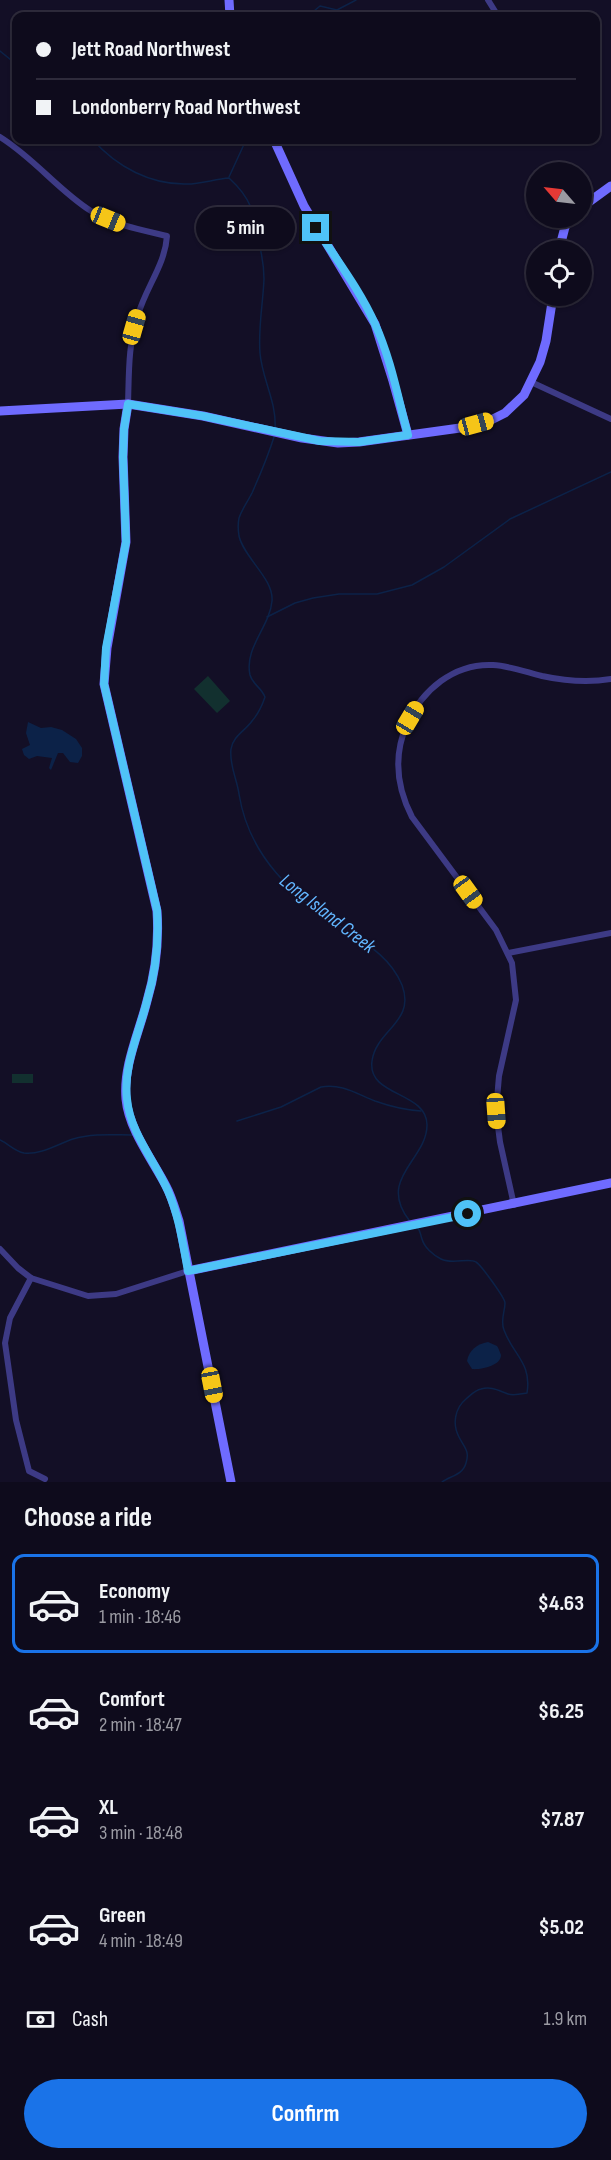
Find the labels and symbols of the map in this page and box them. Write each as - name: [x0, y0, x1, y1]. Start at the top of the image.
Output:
- north arrow: [526, 162, 592, 228]
- car: [88, 204, 128, 234]
- callout: 5 min: [196, 207, 295, 249]
- route end: [302, 214, 329, 241]
- car: [120, 307, 148, 347]
- car: [456, 411, 496, 437]
- car: [393, 698, 427, 738]
- water label: Long Island Creek: [275, 869, 381, 959]
- car: [450, 872, 486, 912]
- car: [486, 1092, 506, 1130]
- route start: [454, 1200, 481, 1227]
- car: [200, 1366, 224, 1404]

